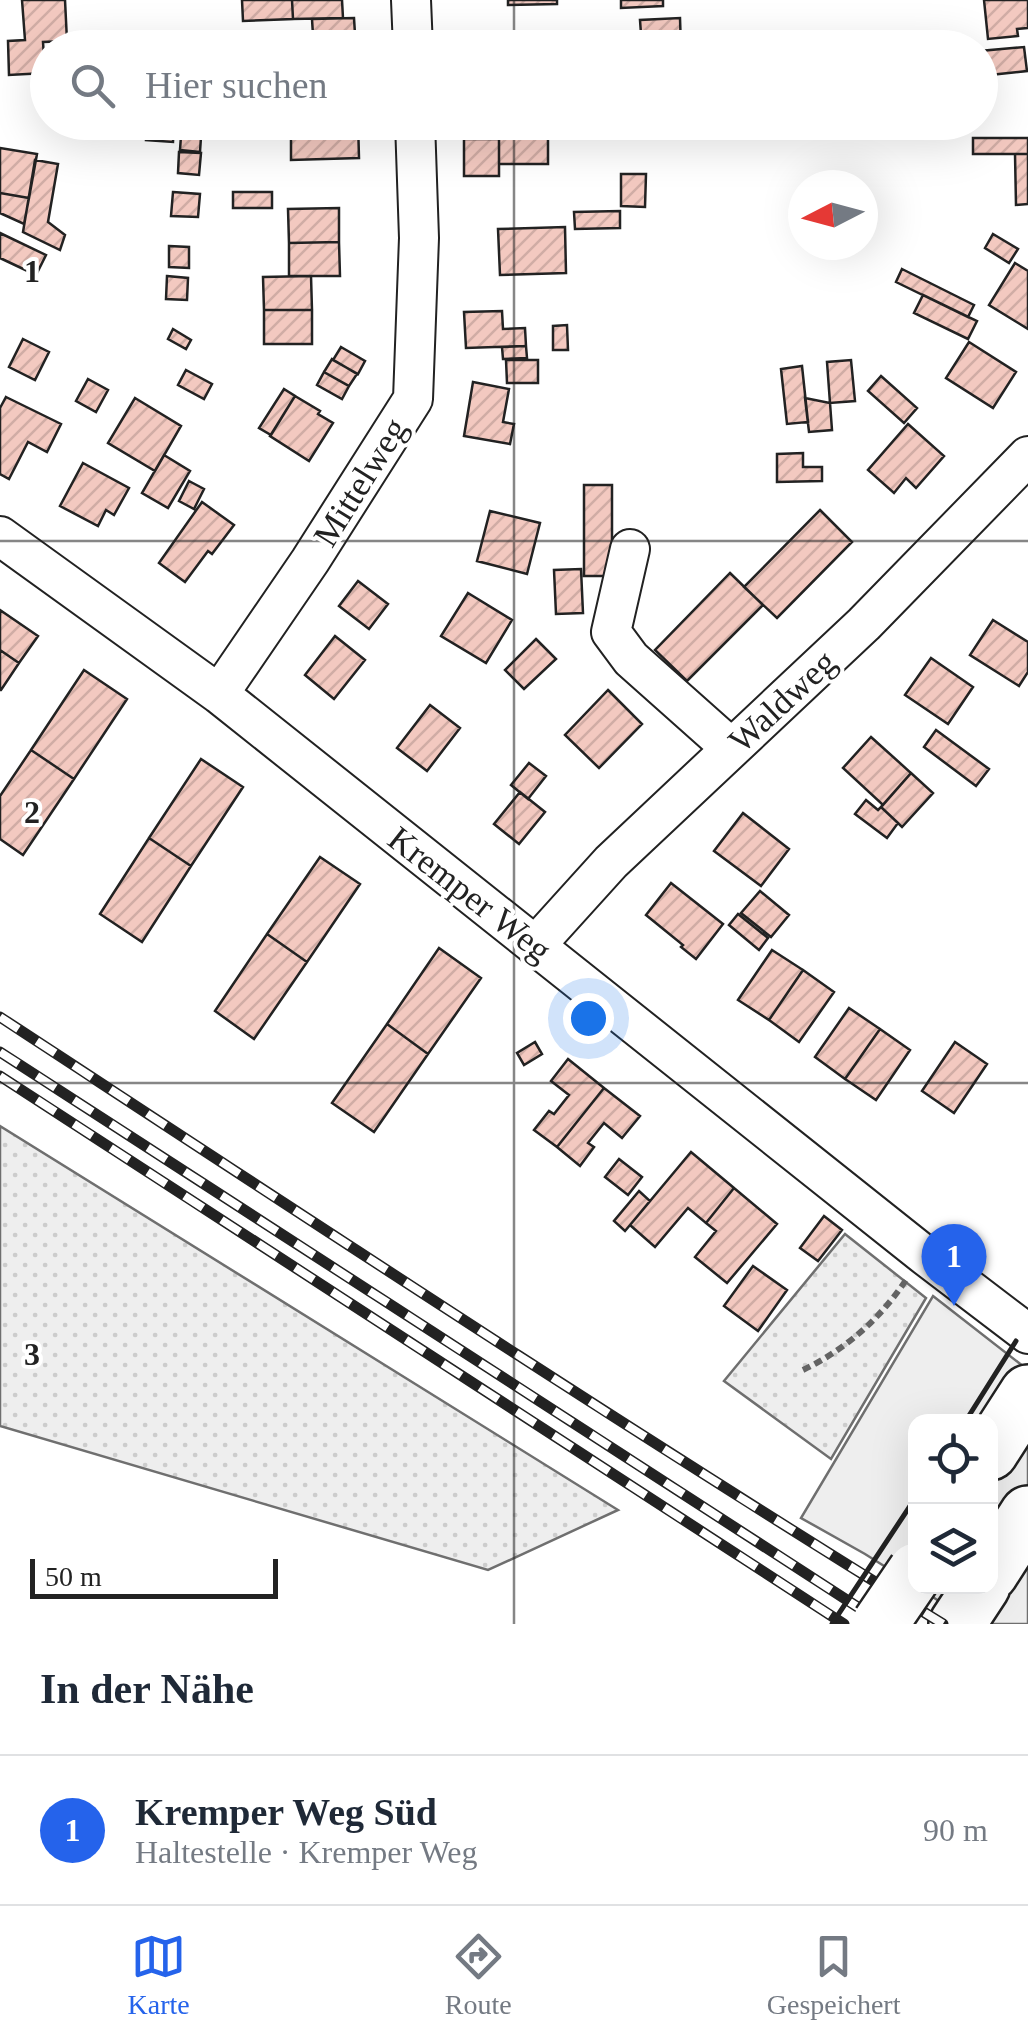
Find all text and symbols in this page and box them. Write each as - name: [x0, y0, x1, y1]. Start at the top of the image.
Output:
- search box: [30, 30, 998, 140]
- icon: search: [65, 58, 120, 113]
- text: Hier suchen: [145, 64, 328, 106]
- north arrow: [788, 170, 878, 260]
- text: 1: [24, 253, 40, 289]
- street label: Mittelweg: [306, 411, 415, 554]
- street label: Waldweg: [721, 642, 844, 760]
- text: 2: [24, 794, 40, 830]
- street label: Kremper Weg: [381, 819, 559, 970]
- your location: [563, 993, 614, 1044]
- pin: 1: [922, 1224, 986, 1306]
- text: 3: [24, 1336, 40, 1372]
- map controls: [908, 1414, 998, 1594]
- button: locate: [908, 1414, 998, 1504]
- button: layers: [908, 1504, 998, 1594]
- scale bar: [30, 1554, 278, 1598]
- text: 50 m: [45, 1561, 102, 1592]
- text: In der Nähe: [40, 1666, 254, 1712]
- text: Kremper Weg Süd: [135, 1791, 437, 1833]
- text: 1: [65, 1812, 81, 1848]
- text: 90 m: [923, 1812, 988, 1848]
- text: Haltestelle · Kremper Weg: [135, 1834, 477, 1870]
- tab: Karte: [128, 1929, 190, 2021]
- tab: Route: [445, 1929, 512, 2021]
- tab: Gespeichert: [767, 1929, 900, 2021]

